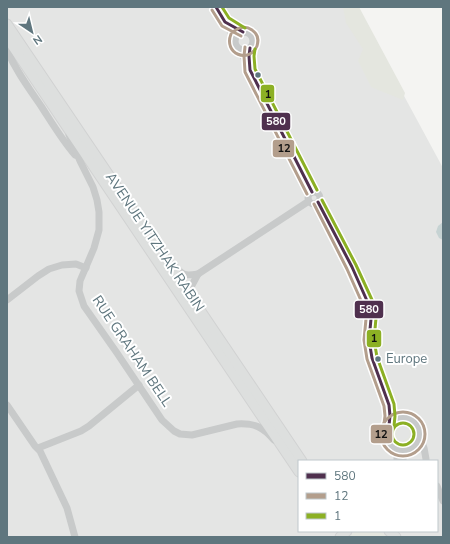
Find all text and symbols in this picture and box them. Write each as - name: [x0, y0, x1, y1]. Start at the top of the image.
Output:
- north arrow: [12, 12, 52, 52]
- text: N: [30, 31, 45, 48]
- unlabelled marker: [253, 70, 263, 80]
- line badge: 1: [260, 84, 275, 103]
- text: 1: [265, 87, 271, 102]
- line badge: 580: [261, 112, 291, 131]
- text: 580: [266, 114, 286, 129]
- line badge: 12: [272, 139, 295, 158]
- text: 12: [277, 141, 291, 156]
- street label: AVENUE YITZHAK RABIN: [101, 169, 209, 315]
- street label: RUE GRAHAM BELL: [88, 292, 176, 411]
- line badge: 580: [354, 300, 384, 319]
- text: 580: [359, 302, 379, 317]
- line badge: 1: [366, 329, 382, 348]
- text: 1: [371, 331, 377, 346]
- place label: Europe: [386, 350, 427, 368]
- marker: Europe: [373, 354, 383, 364]
- line badge: 12: [370, 424, 393, 444]
- text: 12: [374, 427, 388, 442]
- legend: [298, 460, 438, 532]
- text: 580: [334, 468, 356, 484]
- text: 12: [334, 488, 348, 504]
- text: 1: [334, 508, 341, 524]

